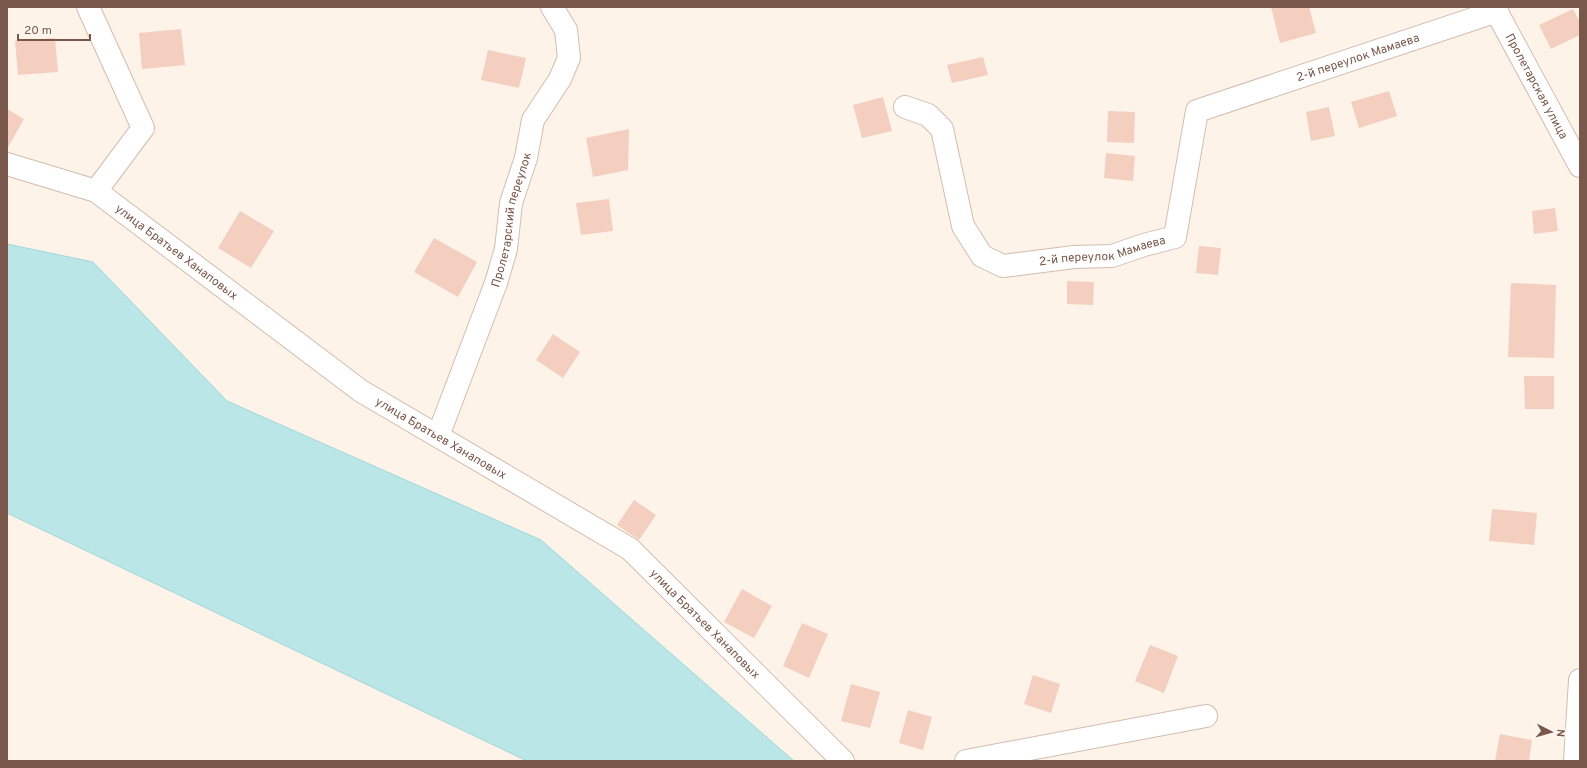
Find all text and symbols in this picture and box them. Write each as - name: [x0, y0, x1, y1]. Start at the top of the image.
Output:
- scale bar: [18, 16, 90, 42]
- text: 20 m: [24, 23, 52, 39]
- street label: 2-й переулок Мамаева: [1294, 30, 1422, 86]
- street label: Пролетарская улица: [1501, 31, 1571, 142]
- street label: Пролетарский переулок: [488, 151, 536, 289]
- street label: улица Братьев Ханаповых: [111, 201, 241, 304]
- street label: 2-й переулок Мамаева: [1038, 233, 1167, 270]
- street label: улица Братьев Ханаповых: [372, 394, 509, 484]
- street label: улица Братьев Ханаповых: [646, 566, 763, 683]
- north arrow: [1531, 712, 1571, 752]
- text: N: [1553, 728, 1567, 738]

